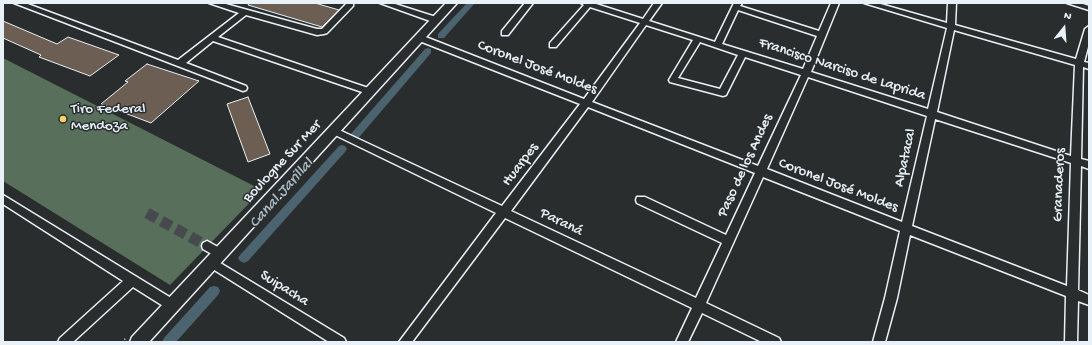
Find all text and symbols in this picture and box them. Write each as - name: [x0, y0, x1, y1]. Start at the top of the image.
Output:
- north arrow: [1044, 8, 1084, 48]
- text: N: [1062, 10, 1073, 23]
- street label: Francisco Narciso de Laprida: [756, 35, 928, 105]
- street label: Coronel José Moldes: [475, 37, 599, 99]
- place label: Tiro Federal Mendoza: [71, 101, 146, 136]
- street label: Paso de los Andes: [714, 112, 778, 220]
- marker: Tiro Federal Mendoza: [58, 114, 68, 124]
- street label: Boulogne Sur Mer: [240, 117, 326, 207]
- street label: Alpatacal: [891, 127, 921, 189]
- street label: Huarpes: [499, 140, 543, 190]
- street label: Granaderos: [1050, 148, 1070, 222]
- water label: Canal Jarillal: [246, 155, 318, 233]
- street label: Coronel José Moldes: [776, 155, 900, 217]
- street label: Paraná: [537, 205, 585, 241]
- street label: Suipacha: [256, 267, 312, 311]

